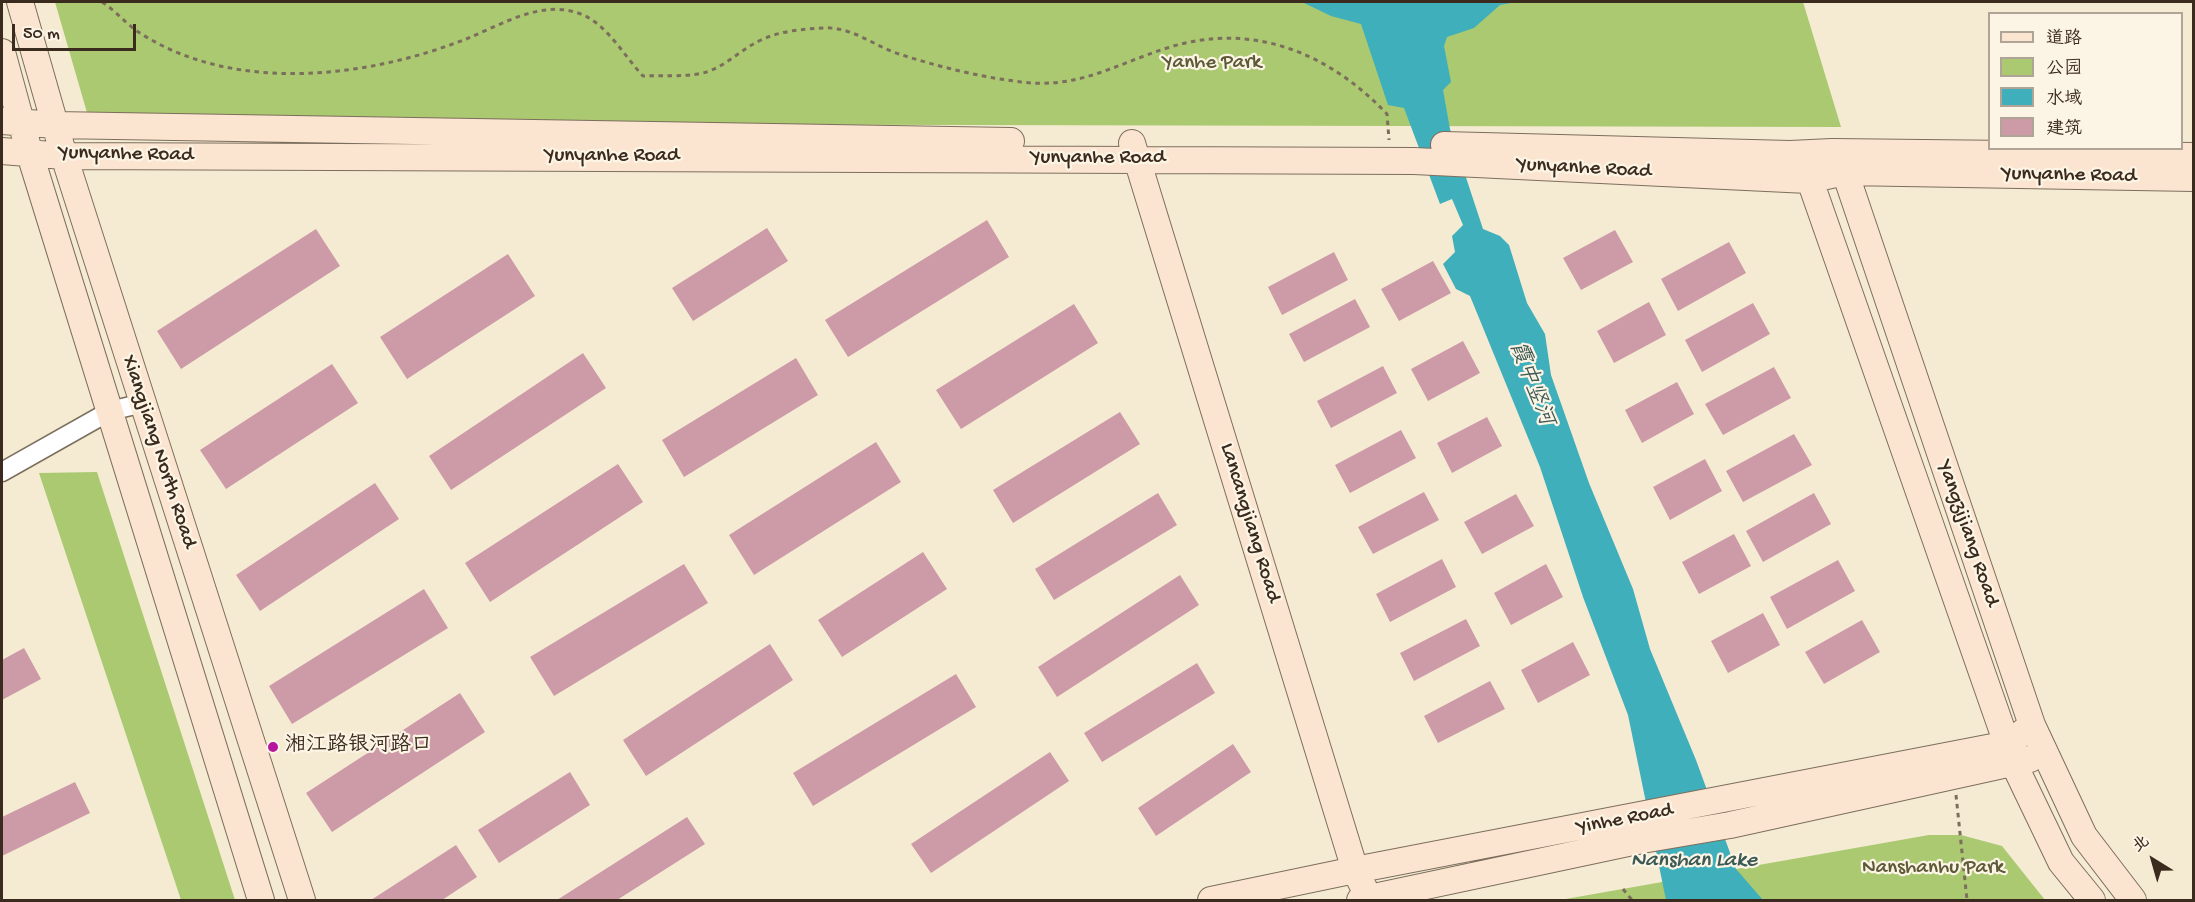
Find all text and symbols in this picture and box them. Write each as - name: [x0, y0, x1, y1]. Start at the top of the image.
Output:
- scale bar: [15, 12, 140, 50]
- legend: [1988, 12, 2183, 150]
- text: 50 m: [23, 24, 60, 45]
- text: 道路: [2046, 29, 2082, 50]
- park label: Yanhe Park: [1163, 51, 1261, 77]
- text: 公园: [2046, 59, 2082, 80]
- text: 水域: [2046, 89, 2082, 110]
- text: 建筑: [2046, 119, 2082, 140]
- street label: Yunyanhe Road: [59, 141, 193, 169]
- street label: Yunyanhe Road: [545, 144, 679, 170]
- street label: Yunyanhe Road: [1031, 146, 1165, 172]
- street label: Yunyanhe Road: [1516, 153, 1652, 185]
- street label: Yunyanhe Road: [2002, 162, 2136, 190]
- water label: 霞中竖河: [1502, 338, 1558, 430]
- street label: Xiangjiang North Road: [115, 352, 201, 552]
- street label: Lancangjiang Road: [1213, 440, 1285, 606]
- street label: Yangzijiang Road: [1930, 458, 2004, 610]
- place label: 湘江路银河路口: [285, 734, 432, 760]
- marker: 湘江路银河路口: [266, 740, 280, 754]
- street label: Yinhe Road: [1575, 798, 1675, 842]
- north arrow: [2123, 830, 2183, 890]
- text: 北: [2130, 833, 2154, 858]
- water label: Nanshan Lake: [1631, 849, 1757, 875]
- park label: Nanshanhu Park: [1862, 856, 2004, 882]

